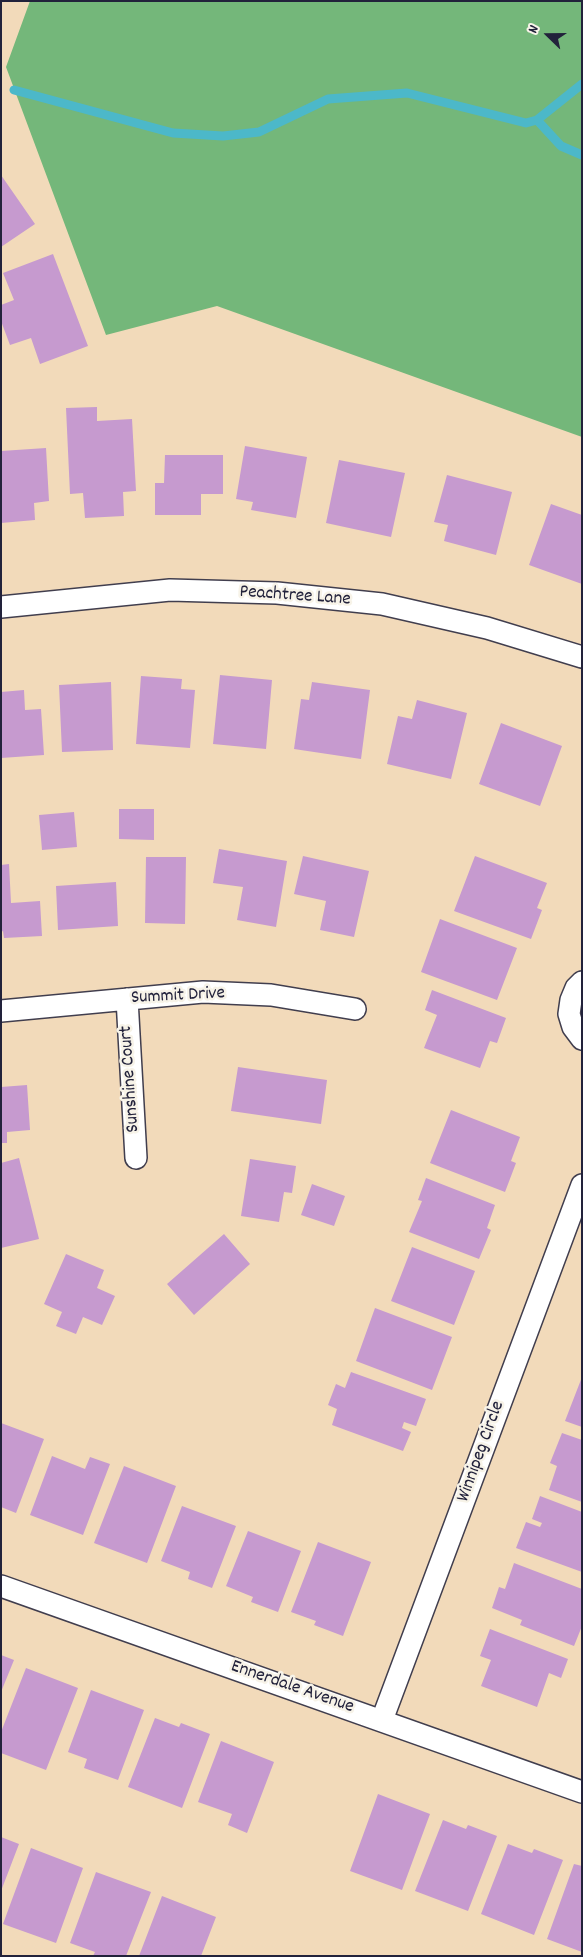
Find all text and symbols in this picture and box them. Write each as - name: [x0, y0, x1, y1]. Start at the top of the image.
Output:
- north arrow: [523, 10, 573, 60]
- text: N: [524, 22, 545, 36]
- street label: Peachtree Lane: [239, 582, 351, 612]
- street label: Summit Drive: [130, 983, 226, 1011]
- street label: Sunshine Court: [116, 1025, 146, 1133]
- street label: Winnipeg Circle: [453, 1398, 511, 1506]
- street label: Ennerdale Avenue: [227, 1656, 357, 1720]

